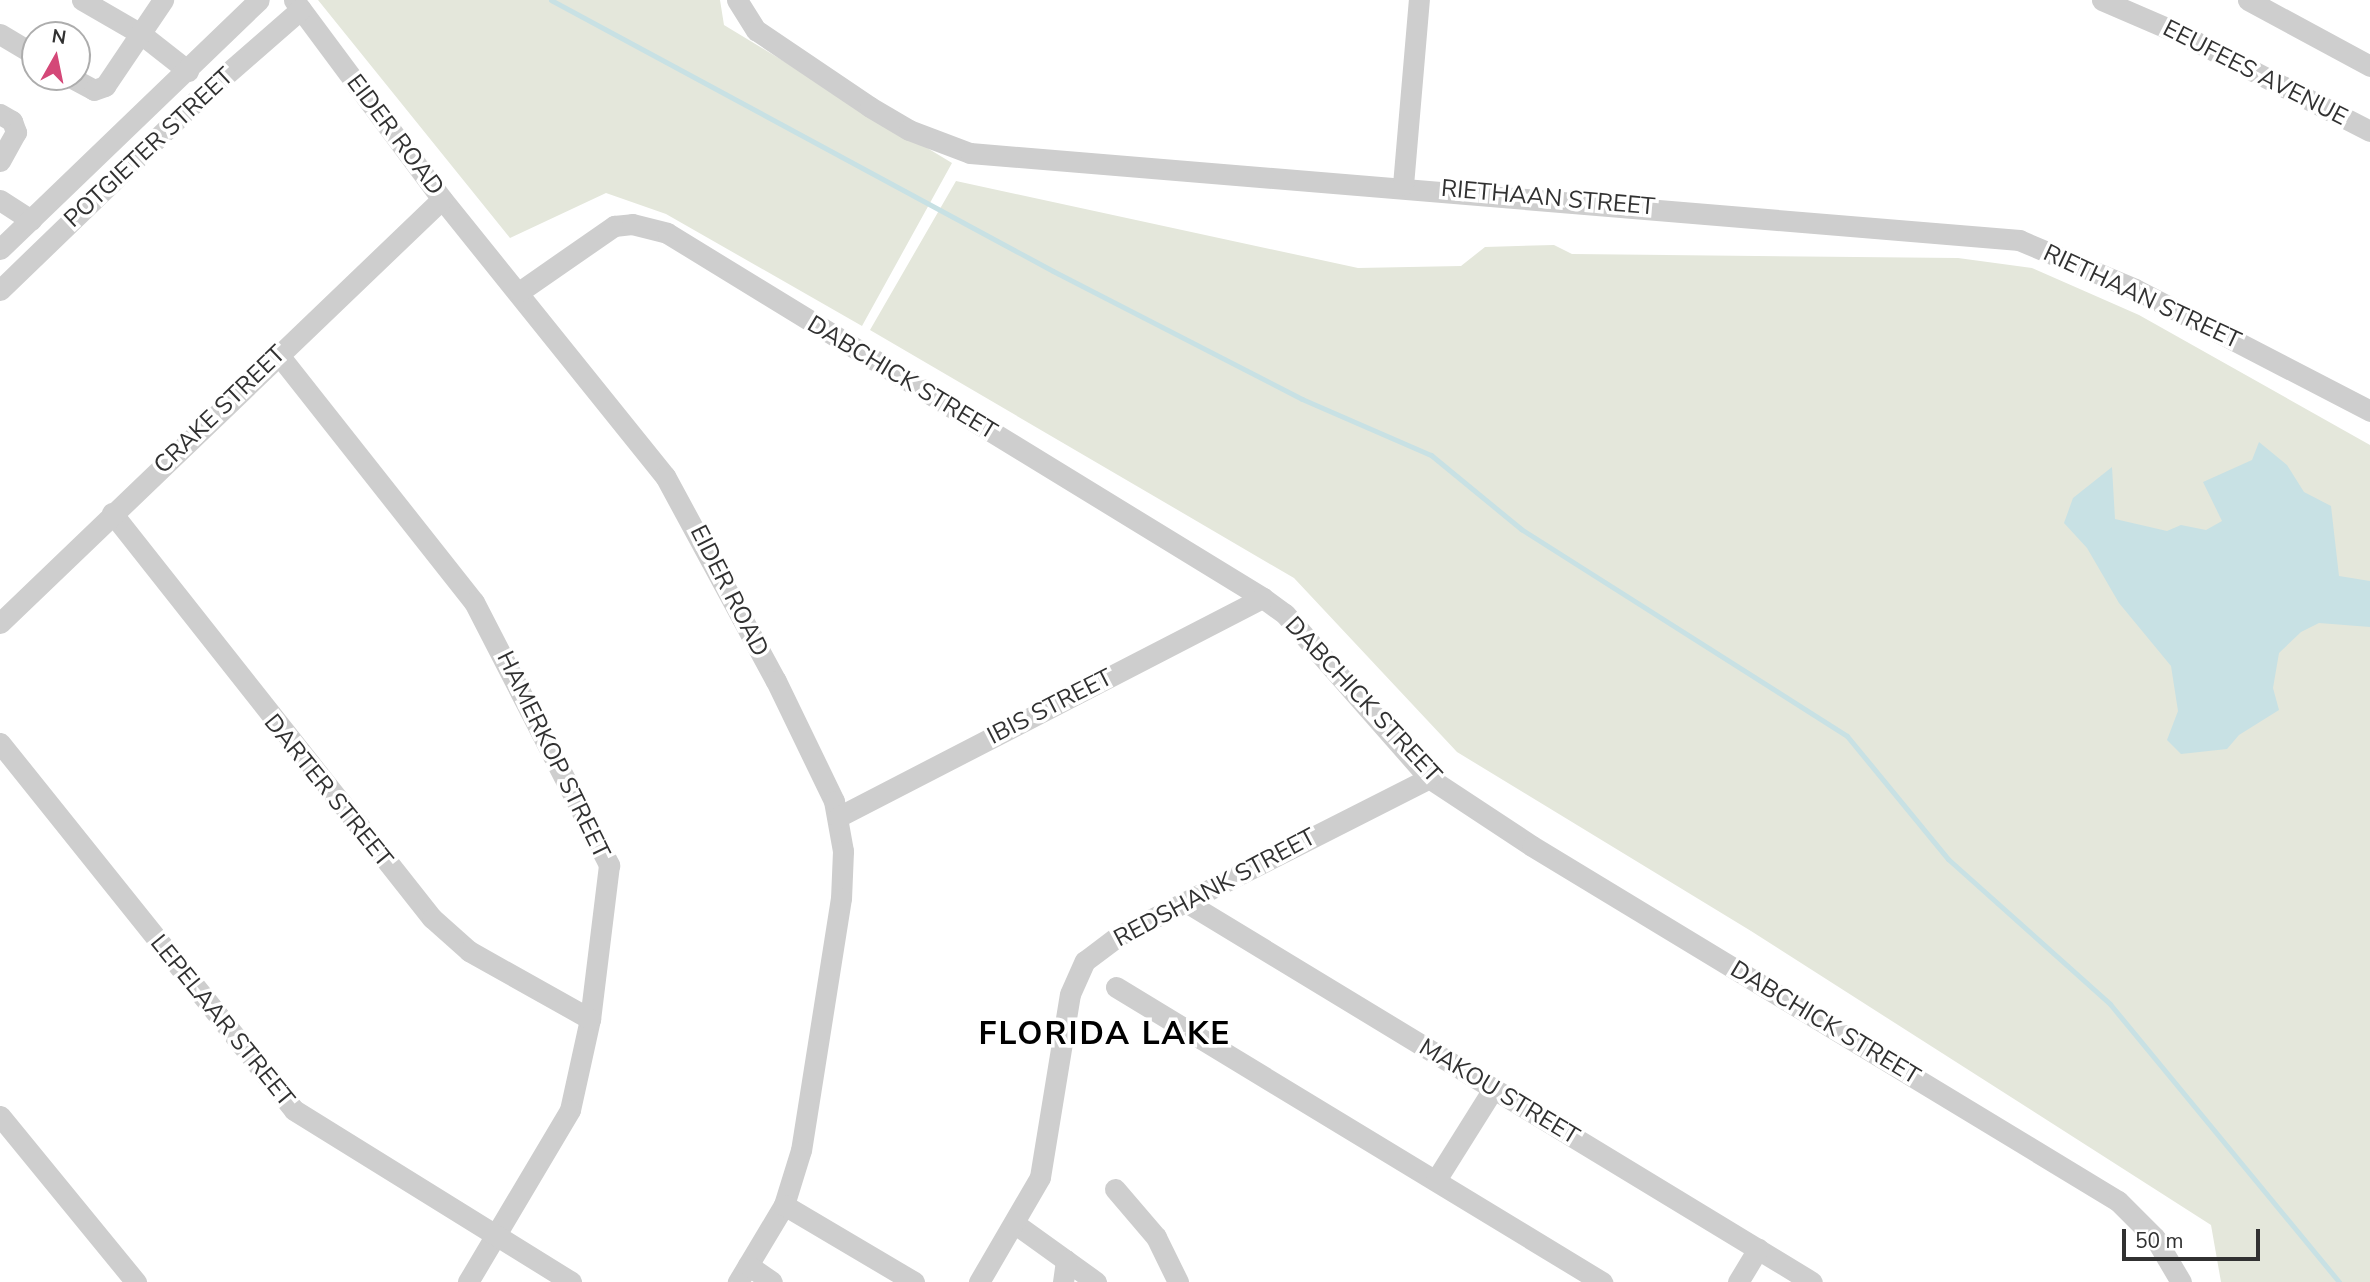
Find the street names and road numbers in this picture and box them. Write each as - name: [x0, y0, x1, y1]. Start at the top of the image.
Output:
- street label: EEUFEES AVENUE: [2158, 14, 2352, 132]
- street label: POTGIETER STREET: [58, 62, 240, 234]
- street label: EIDER ROAD: [340, 69, 450, 201]
- street label: RIETHAAN STREET: [1440, 174, 1656, 222]
- street label: RIETHAAN STREET: [2039, 239, 2245, 355]
- street label: DABCHICK STREET: [802, 310, 1002, 446]
- street label: CRAKE STREET: [148, 340, 292, 480]
- street label: EIDER ROAD: [684, 521, 774, 661]
- street label: DABCHICK STREET: [1279, 611, 1447, 789]
- street label: HAMERKOP STREET: [490, 646, 616, 864]
- street label: IBIS STREET: [983, 663, 1117, 751]
- street label: DARTER STREET: [258, 709, 398, 873]
- street label: REDSHANK STREET: [1109, 823, 1321, 953]
- street label: LEPELAAR STREET: [144, 929, 300, 1113]
- street label: DABCHICK STREET: [1725, 955, 1925, 1091]
- street label: MAKOU STREET: [1414, 1033, 1584, 1151]

